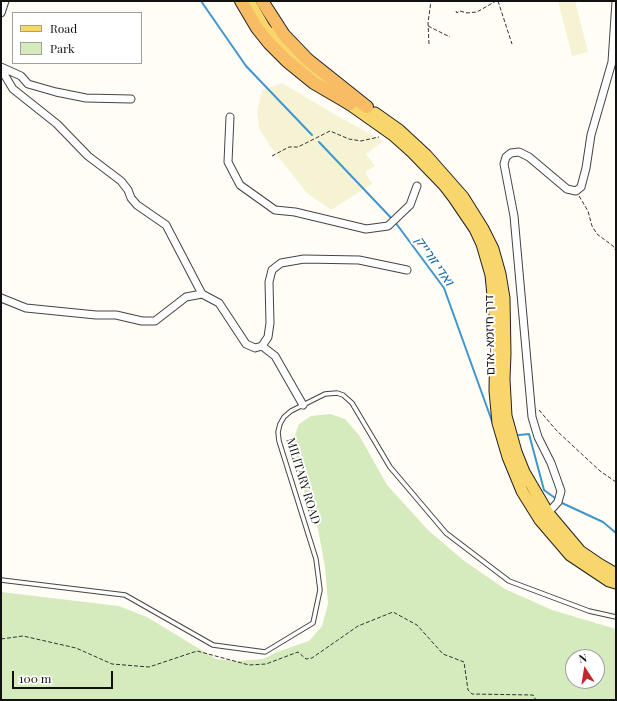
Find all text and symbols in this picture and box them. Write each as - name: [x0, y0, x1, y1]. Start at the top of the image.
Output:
- legend: [12, 12, 142, 64]
- text: Road: [50, 20, 77, 36]
- text: Park: [50, 40, 75, 56]
- water label: ואדי זורייק: [411, 233, 457, 289]
- street label: דרך חיזמא-אדם: [482, 295, 498, 375]
- street label: MILITARY ROAD: [283, 436, 323, 526]
- north arrow: [565, 649, 605, 689]
- text: N: [577, 650, 588, 666]
- scale bar: [14, 663, 115, 689]
- text: 100 m: [19, 670, 51, 686]

